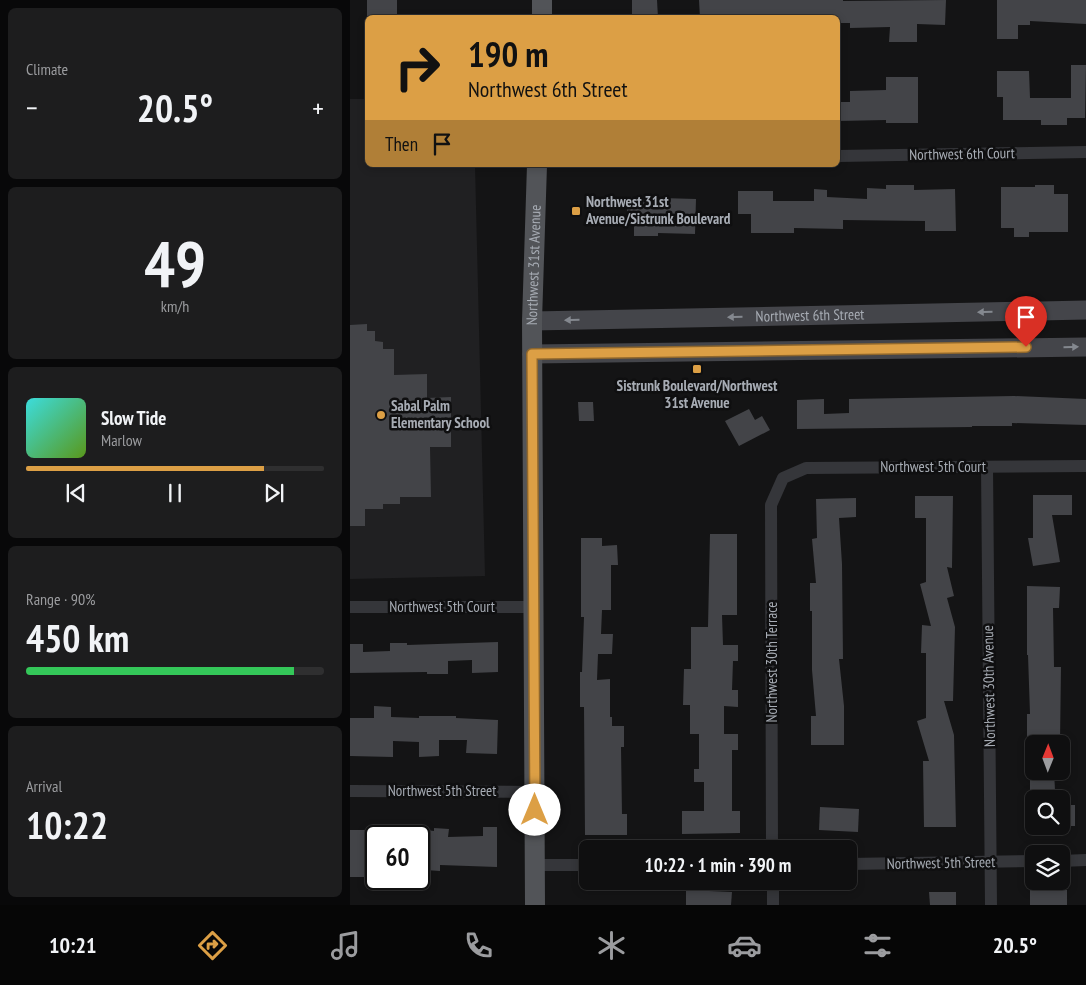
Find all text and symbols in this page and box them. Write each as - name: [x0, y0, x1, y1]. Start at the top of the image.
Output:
- text: 190 m: [468, 31, 549, 77]
- icon: right: [385, 35, 450, 100]
- text: Climate: [26, 59, 68, 79]
- text: Northwest 6th Street: [468, 75, 627, 103]
- text: 20.5°: [137, 83, 213, 132]
- text: −: [26, 89, 38, 126]
- text: +: [312, 89, 324, 126]
- icon: arrive: [428, 130, 456, 158]
- text: Then: [385, 132, 418, 156]
- street label: Northwest 6th Court: [909, 143, 1015, 164]
- place label: Northwest 31st Avenue/Sistrunk Boulevard: [585, 192, 731, 228]
- street label: Northwest 31st Avenue: [522, 204, 545, 325]
- marker: Northwest 31st Avenue/Sistrunk Boulevard: [570, 205, 582, 217]
- text: 49: [144, 221, 206, 305]
- text: km/h: [161, 296, 189, 316]
- pin: [1005, 296, 1047, 347]
- icon: arrive: [1012, 303, 1040, 331]
- street label: Northwest 6th Street: [755, 304, 865, 326]
- one-way arrow: [977, 308, 993, 316]
- one-way arrow: [727, 313, 743, 321]
- one-way arrow: [564, 316, 580, 324]
- one-way arrow: [1063, 343, 1079, 351]
- marker: Sistrunk Boulevard/Northwest 31st Avenue: [691, 363, 703, 375]
- place label: Sistrunk Boulevard/Northwest 31st Avenue: [617, 376, 778, 412]
- place label: Sabal Palm Elementary School: [391, 396, 490, 432]
- text: Slow Tide: [101, 406, 166, 430]
- marker: Sabal Palm Elementary School: [375, 409, 387, 421]
- text: Marlow: [101, 430, 142, 450]
- street label: Northwest 5th Court: [880, 457, 986, 476]
- icon: previous: [62, 479, 90, 507]
- icon: pause: [161, 479, 189, 507]
- icon: next: [260, 479, 288, 507]
- text: Range · 90%: [26, 589, 95, 609]
- street label: Northwest 5th Court: [389, 597, 495, 616]
- street label: Northwest 30th Terrace: [762, 602, 781, 722]
- text: 450 km: [26, 613, 129, 662]
- street label: Northwest 30th Avenue: [978, 625, 999, 747]
- north arrow: [1025, 735, 1070, 780]
- map controls: [1025, 735, 1070, 890]
- text: Arrival: [26, 776, 62, 796]
- street label: Northwest 5th Street: [388, 781, 496, 800]
- position arrow: [508, 783, 560, 835]
- button: search: [1025, 790, 1070, 835]
- text: 10:22: [26, 800, 108, 849]
- speed limit sign: 60: [365, 825, 430, 890]
- button: layers: [1025, 845, 1070, 890]
- street label: Northwest 5th Street: [886, 852, 996, 873]
- text: 10:22 · 1 min · 390 m: [645, 853, 791, 877]
- icon: directions: [195, 928, 230, 963]
- icon: music: [328, 928, 363, 963]
- icon: phone: [461, 928, 496, 963]
- icon: climate: [594, 928, 629, 963]
- icon: car: [727, 928, 762, 963]
- icon: filters: [860, 928, 895, 963]
- text: 10:21: [49, 931, 97, 959]
- text: 20.5°: [993, 931, 1037, 959]

